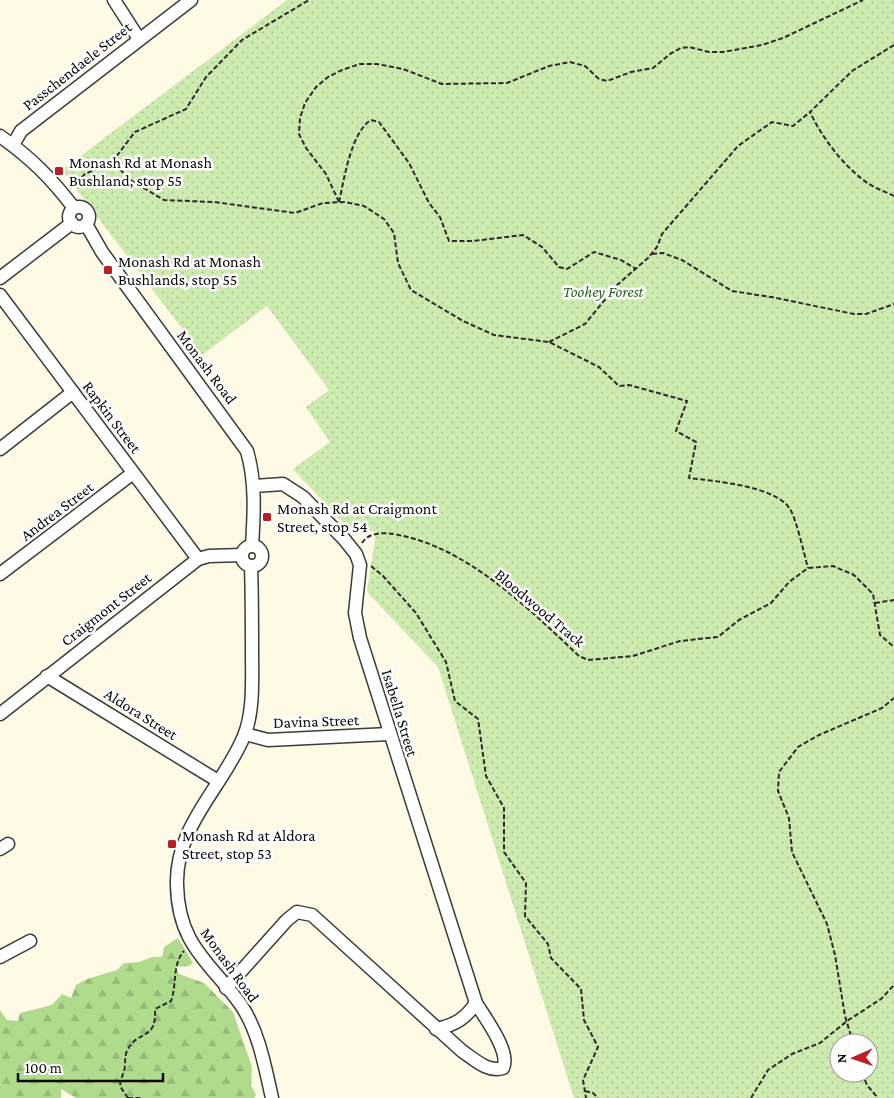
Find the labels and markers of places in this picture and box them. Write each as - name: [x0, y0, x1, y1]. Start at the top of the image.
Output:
- place label: Monash Rd at Monash Bushland, stop 55: [69, 154, 212, 190]
- marker: Monash Rd at Monash Bushland, stop 55: [53, 165, 65, 177]
- place label: Monash Rd at Monash Bushlands, stop 55: [118, 253, 261, 289]
- marker: Monash Rd at Monash Bushlands, stop 55: [102, 264, 114, 276]
- place label: Monash Rd at Craigmont Street, stop 54: [277, 500, 437, 536]
- marker: Monash Rd at Craigmont Street, stop 54: [261, 511, 273, 523]
- place label: Monash Rd at Aldora Street, stop 53: [182, 827, 316, 863]
- marker: Monash Rd at Aldora Street, stop 53: [166, 838, 178, 850]

